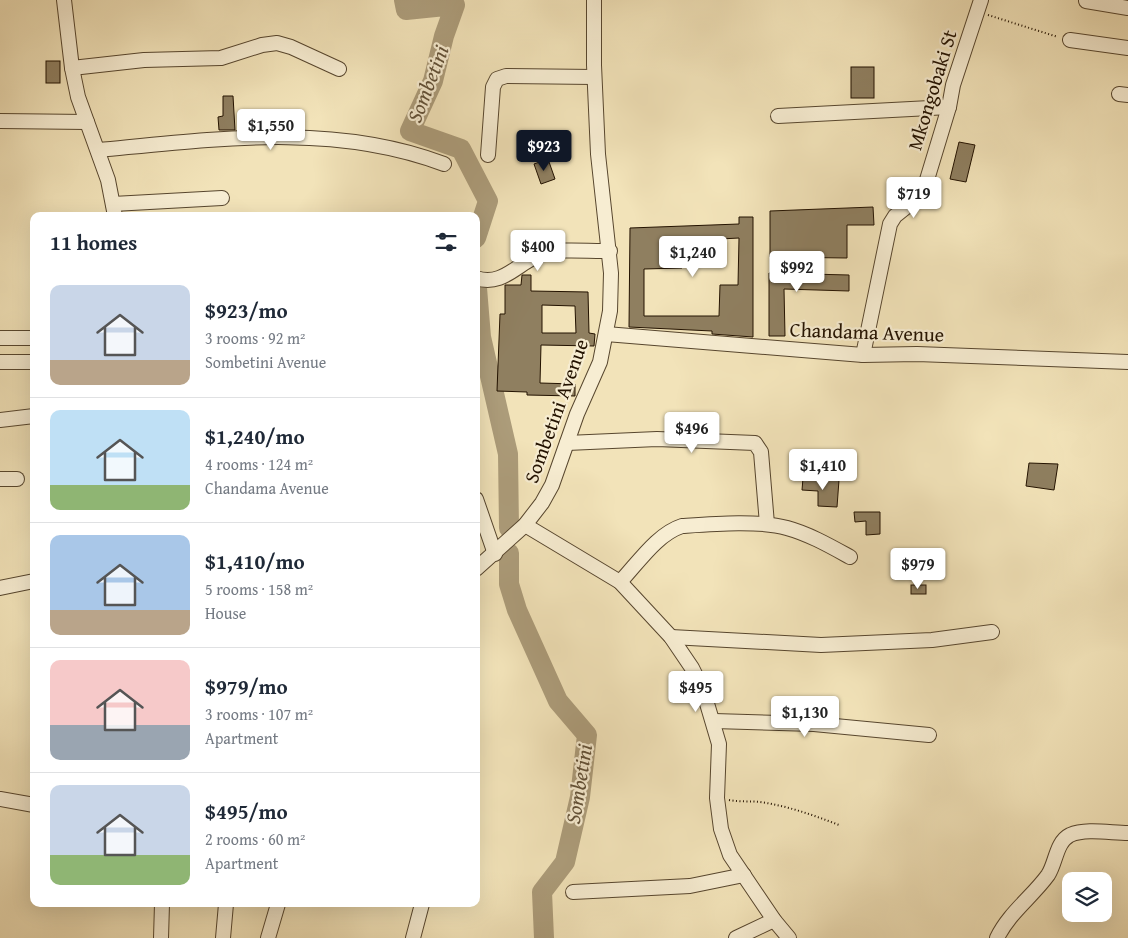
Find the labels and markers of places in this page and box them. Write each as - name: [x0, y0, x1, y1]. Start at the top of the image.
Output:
- pin: $1,550: [230, 108, 312, 151]
- pin: $923: [514, 130, 574, 172]
- pin: $719: [884, 176, 944, 219]
- pin: $400: [508, 230, 568, 272]
- pin: $1,240: [652, 236, 734, 278]
- pin: $992: [767, 250, 827, 293]
- pin: $496: [662, 412, 722, 454]
- pin: $1,410: [782, 448, 864, 491]
- pin: $979: [888, 548, 948, 590]
- pin: $495: [666, 670, 726, 713]
- pin: $1,130: [764, 696, 846, 738]

